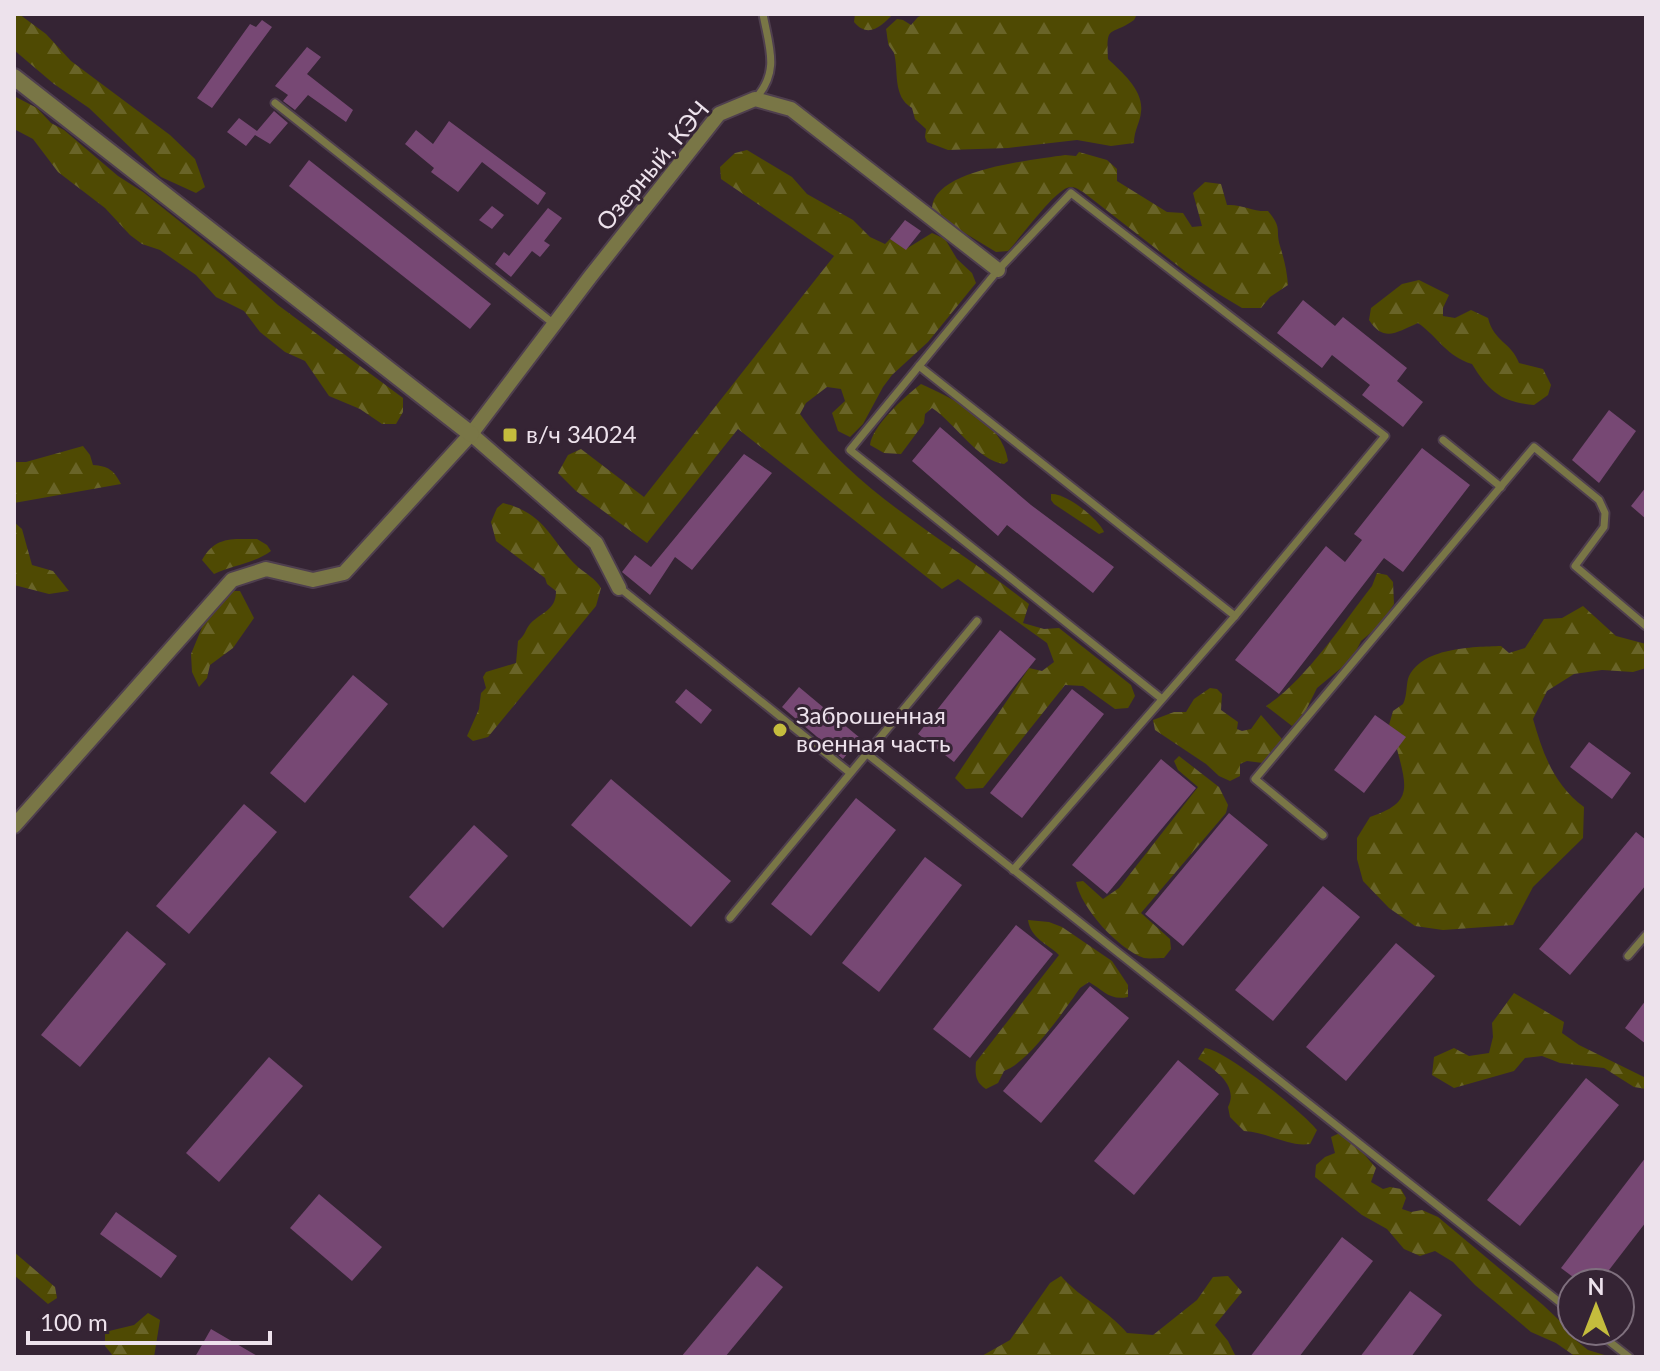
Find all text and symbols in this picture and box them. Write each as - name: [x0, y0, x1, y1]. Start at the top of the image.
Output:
- street label: Озерный, КЭЧ: [589, 94, 714, 236]
- place label: в/ч 34024: [526, 419, 637, 448]
- marker: в/ч 34024: [501, 426, 519, 444]
- place label: Заброшенная военная часть: [796, 700, 951, 757]
- marker: Заброшенная военная часть: [771, 721, 789, 739]
- north arrow: [1556, 1267, 1636, 1347]
- text: N: [1588, 1273, 1604, 1300]
- scale bar: [28, 1295, 270, 1345]
- text: 100 m: [40, 1307, 108, 1336]

